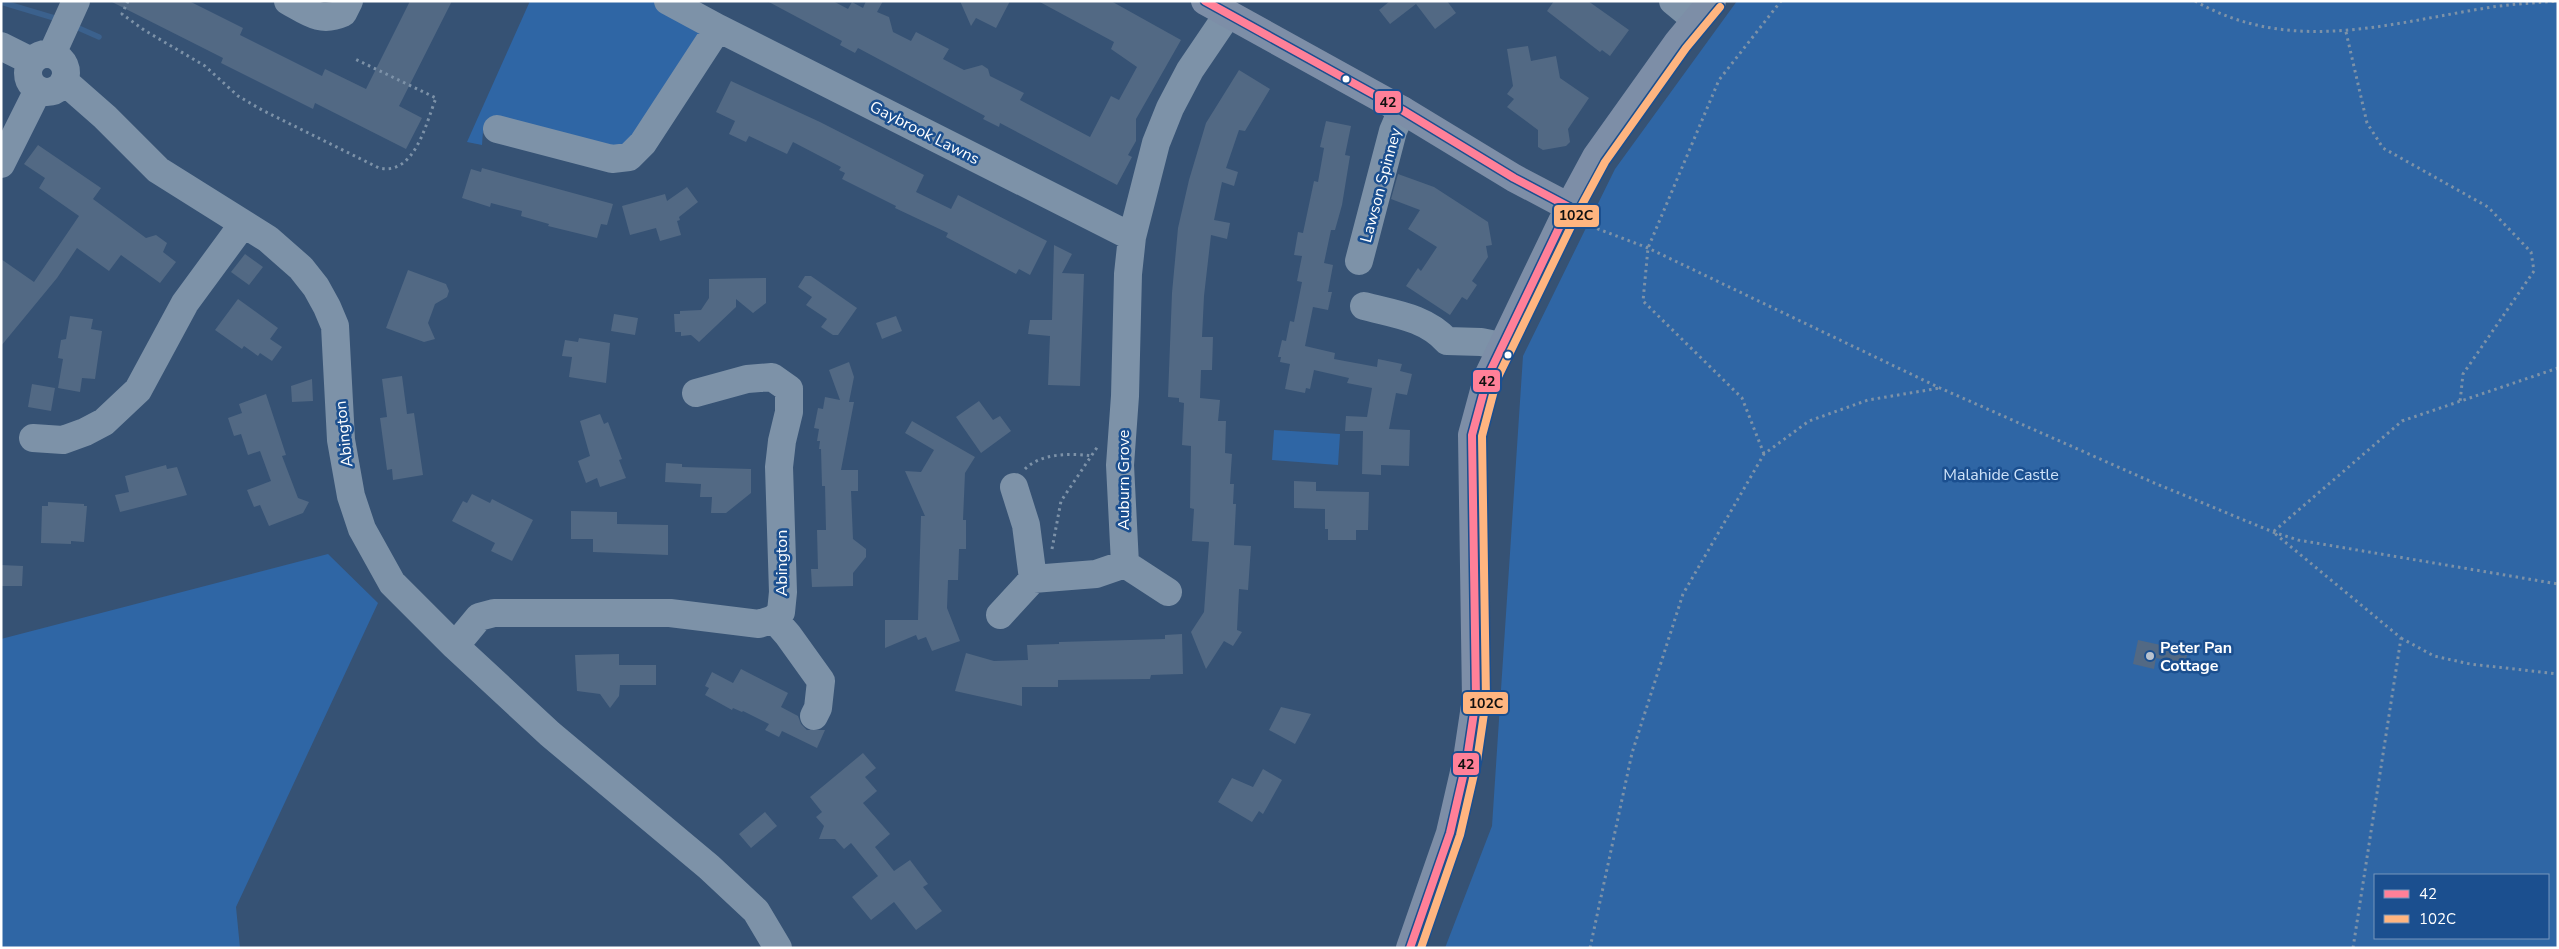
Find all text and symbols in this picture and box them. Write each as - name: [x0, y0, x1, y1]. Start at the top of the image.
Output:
- unlabelled marker: [1341, 74, 1351, 84]
- line badge: 42: [1374, 90, 1402, 114]
- text: 42: [1380, 93, 1396, 112]
- street label: Gaybrook Lawns: [866, 96, 983, 170]
- street label: Lawson Spinney: [1355, 125, 1407, 245]
- line badge: 102C: [1553, 204, 1600, 228]
- text: 102C: [1559, 206, 1594, 225]
- unlabelled marker: [1503, 350, 1513, 360]
- line badge: 42: [1472, 369, 1501, 393]
- text: 42: [1479, 372, 1495, 391]
- street label: Abington: [330, 400, 358, 468]
- street label: Auburn Grove: [1113, 430, 1135, 530]
- park label: Malahide Castle: [1943, 464, 2059, 486]
- street label: Abington: [771, 530, 793, 596]
- place label: Peter Pan Cottage: [2160, 637, 2232, 677]
- marker: Peter Pan Cottage: [2144, 650, 2156, 662]
- line badge: 102C: [1462, 691, 1509, 715]
- text: 102C: [1469, 694, 1504, 713]
- line badge: 42: [1452, 752, 1480, 776]
- text: 42: [1458, 755, 1474, 774]
- legend: [2374, 874, 2549, 939]
- text: 42: [2419, 884, 2437, 904]
- text: 102C: [2419, 909, 2456, 929]

